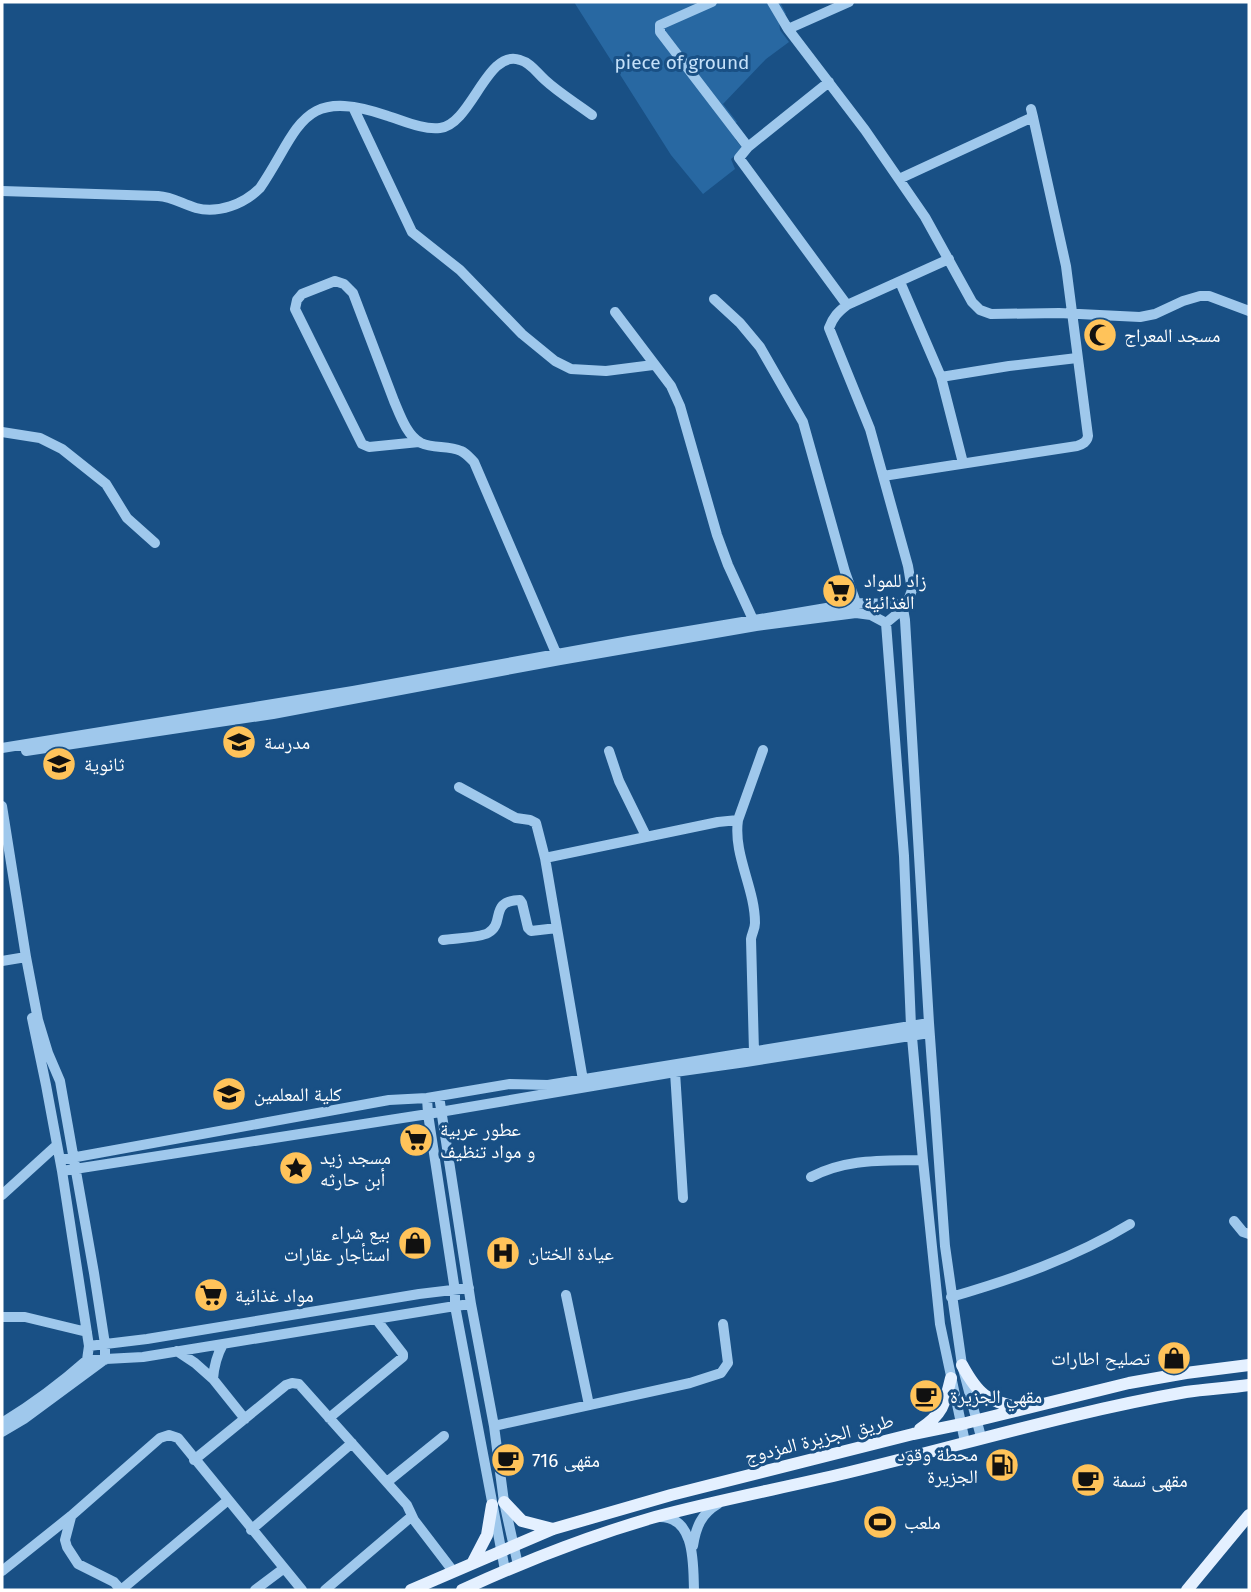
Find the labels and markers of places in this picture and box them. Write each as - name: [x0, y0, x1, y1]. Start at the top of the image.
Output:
- mosque icon: مسجد المعراج: [1081, 316, 1119, 354]
- place label: مسجد المعراج: [1124, 324, 1221, 347]
- place label: زاد للمواد الغذائية: [864, 569, 927, 614]
- supermarket icon: زاد للمواد الغذائية: [820, 572, 858, 610]
- school or university icon: مدرسة: [220, 723, 258, 761]
- place label: مدرسة: [264, 731, 310, 754]
- school or university icon: ثانوية: [40, 745, 78, 783]
- place label: ثانوية: [84, 753, 125, 776]
- school or university icon: كلية المعلمين: [210, 1075, 248, 1113]
- place label: كلية المعلمين: [254, 1083, 342, 1106]
- place label: عطور عربية و مواد تنظيف: [440, 1118, 535, 1163]
- supermarket icon: عطور عربية و مواد تنظيف: [397, 1121, 435, 1159]
- place label: مسجد زيد أبن حارثه: [320, 1146, 391, 1191]
- place icon: مسجد زيد أبن حارثه: [277, 1149, 315, 1187]
- place label: بيع شراء استأجار عقارات: [284, 1221, 390, 1266]
- shop icon: بيع شراء استأجار عقارات: [396, 1224, 434, 1262]
- hospital icon: عيادة الختان: [484, 1234, 522, 1272]
- place label: عيادة الختان: [528, 1242, 614, 1265]
- supermarket icon: مواد غذائية: [192, 1276, 230, 1314]
- place label: مواد غذائية: [235, 1284, 314, 1307]
- shop icon: تصليح اطارات: [1155, 1339, 1193, 1377]
- place label: تصليح اطارات: [1051, 1347, 1150, 1371]
- cafe icon: مقهي الجزيرة: [907, 1377, 945, 1415]
- place label: مقهي الجزيرة: [950, 1385, 1042, 1412]
- cafe icon: مقهى 716: [489, 1441, 527, 1479]
- place label: محطة وقود الجزيرة: [897, 1443, 978, 1488]
- fuel station icon: محطة وقود الجزيرة: [983, 1446, 1021, 1484]
- place label: مقهى 716: [532, 1449, 600, 1472]
- cafe icon: مقهى نسمة: [1069, 1461, 1107, 1499]
- place label: مقهى نسمة: [1112, 1469, 1188, 1492]
- sports icon: ملعب: [861, 1503, 899, 1541]
- place label: ملعب: [904, 1511, 941, 1534]

